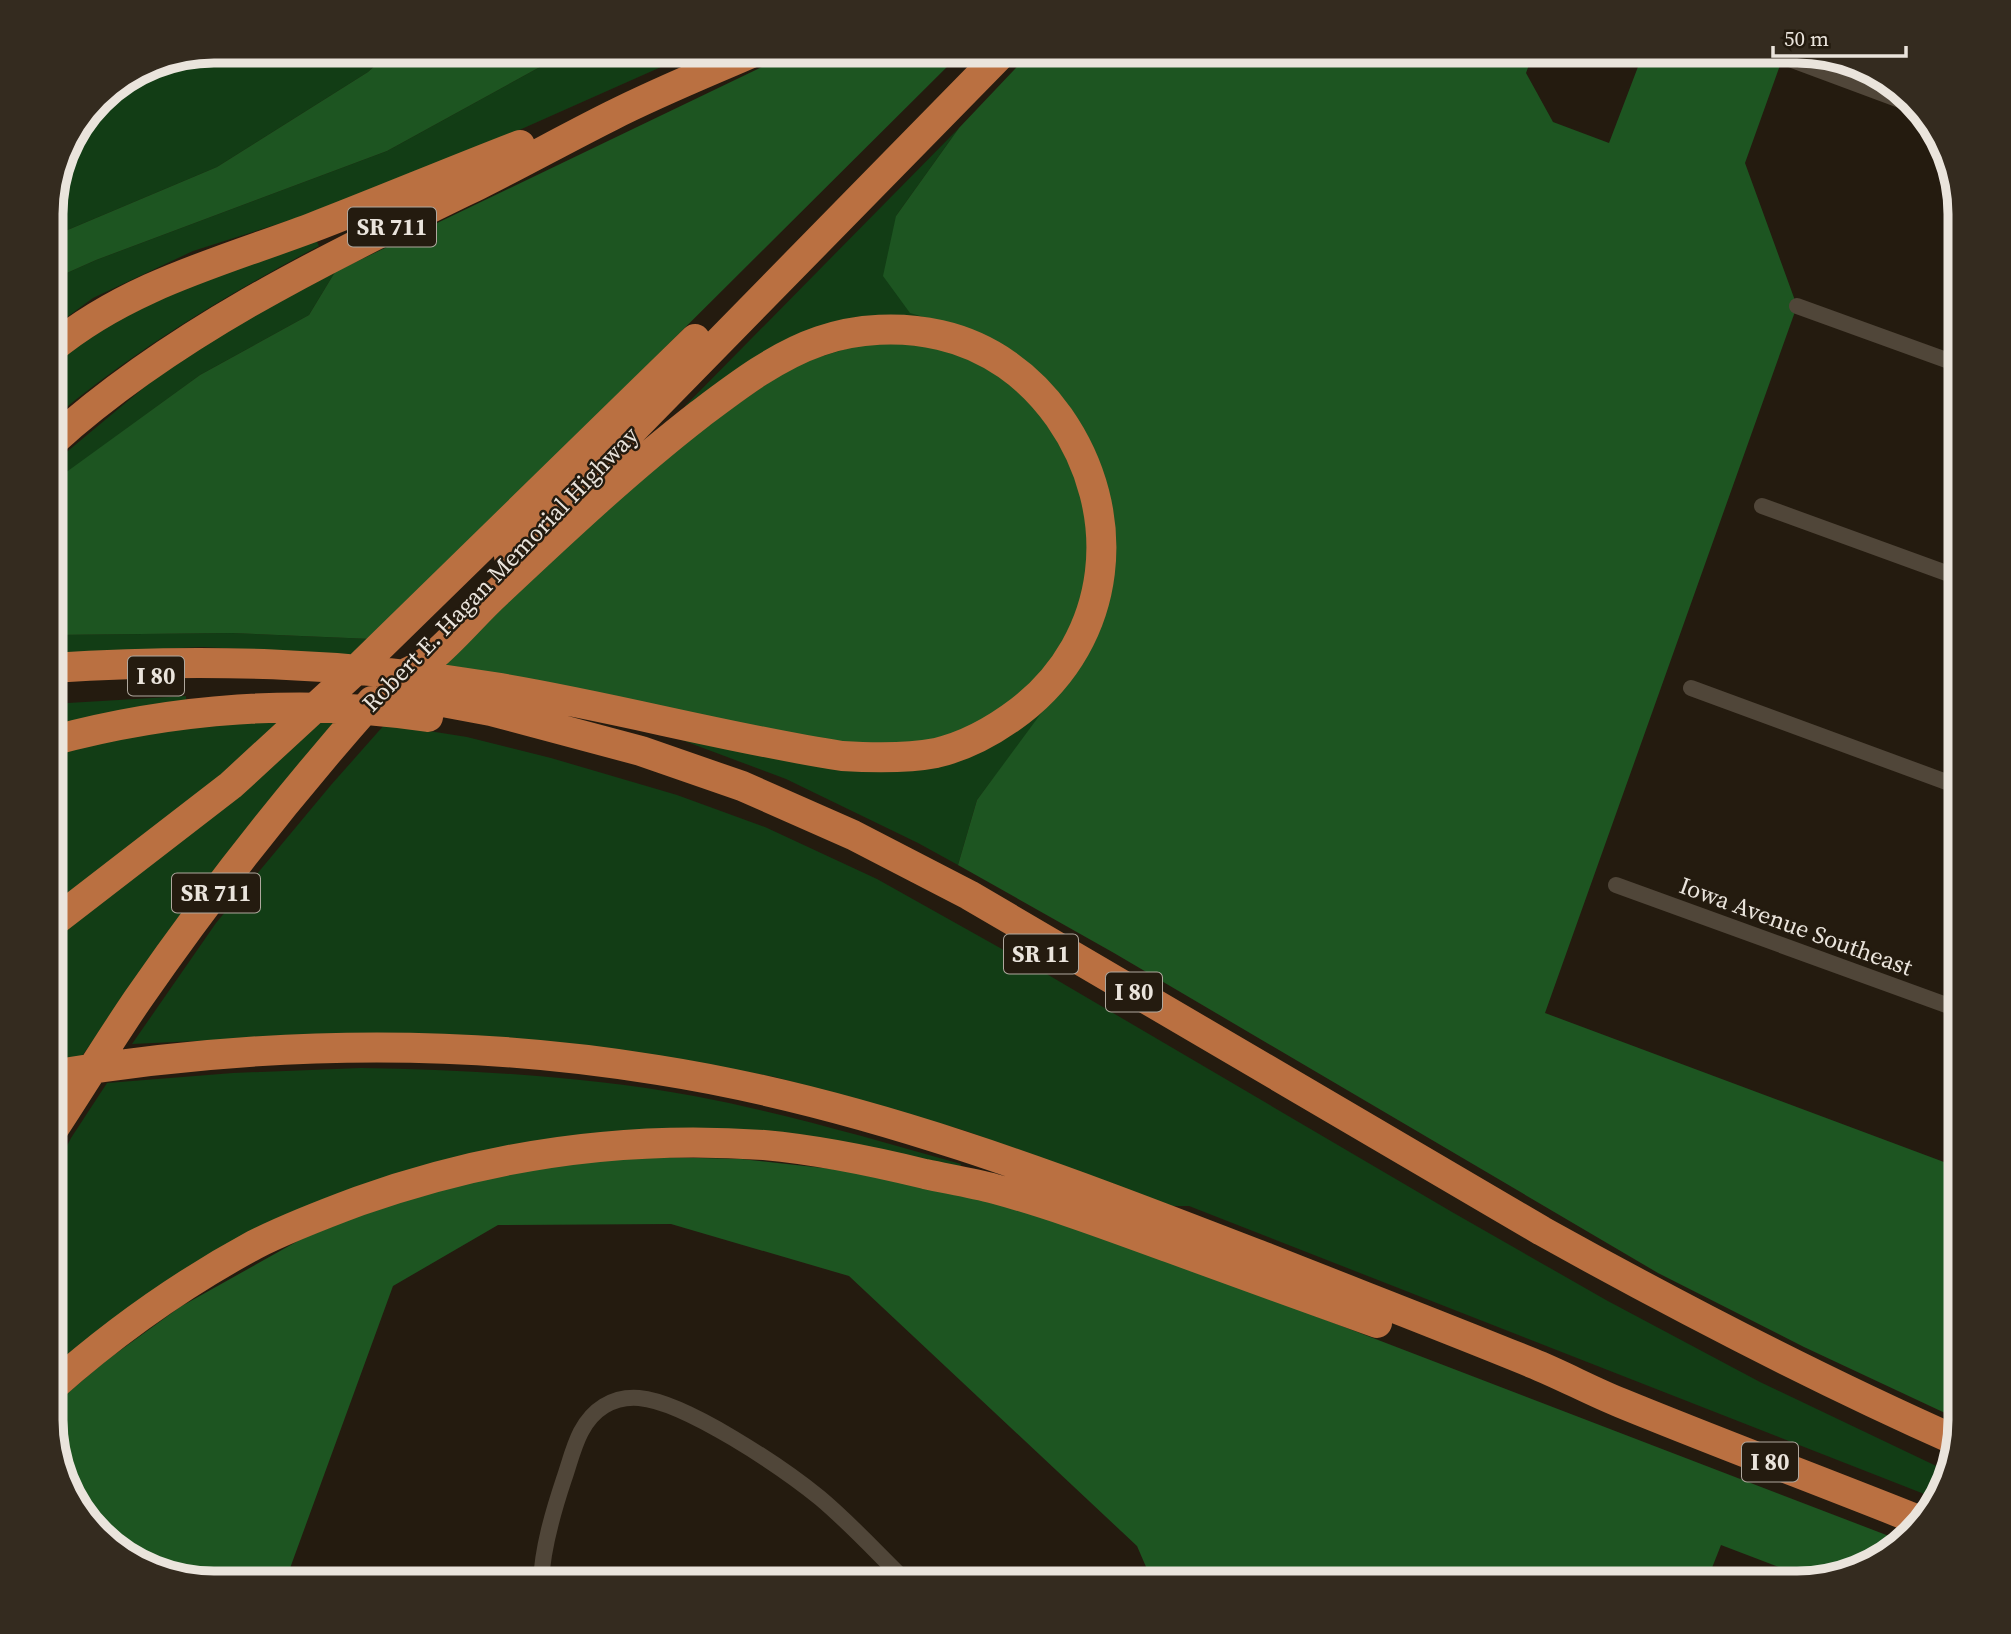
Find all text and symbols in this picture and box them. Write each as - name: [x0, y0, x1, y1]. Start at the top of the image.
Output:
- scale bar: [1773, 14, 1906, 58]
- text: 50 m: [1784, 24, 1829, 53]
- road number: SR 711: [348, 208, 436, 246]
- street label: Robert E. Hagan Memorial Highway: [354, 419, 646, 719]
- road number: I 80: [128, 656, 184, 696]
- street label: Iowa Avenue Southeast: [1675, 868, 1917, 984]
- road number: SR 711: [172, 874, 260, 912]
- road number: SR 11: [1004, 934, 1078, 973]
- road number: I 80: [1106, 973, 1162, 1012]
- road number: I 80: [1742, 1442, 1798, 1482]

